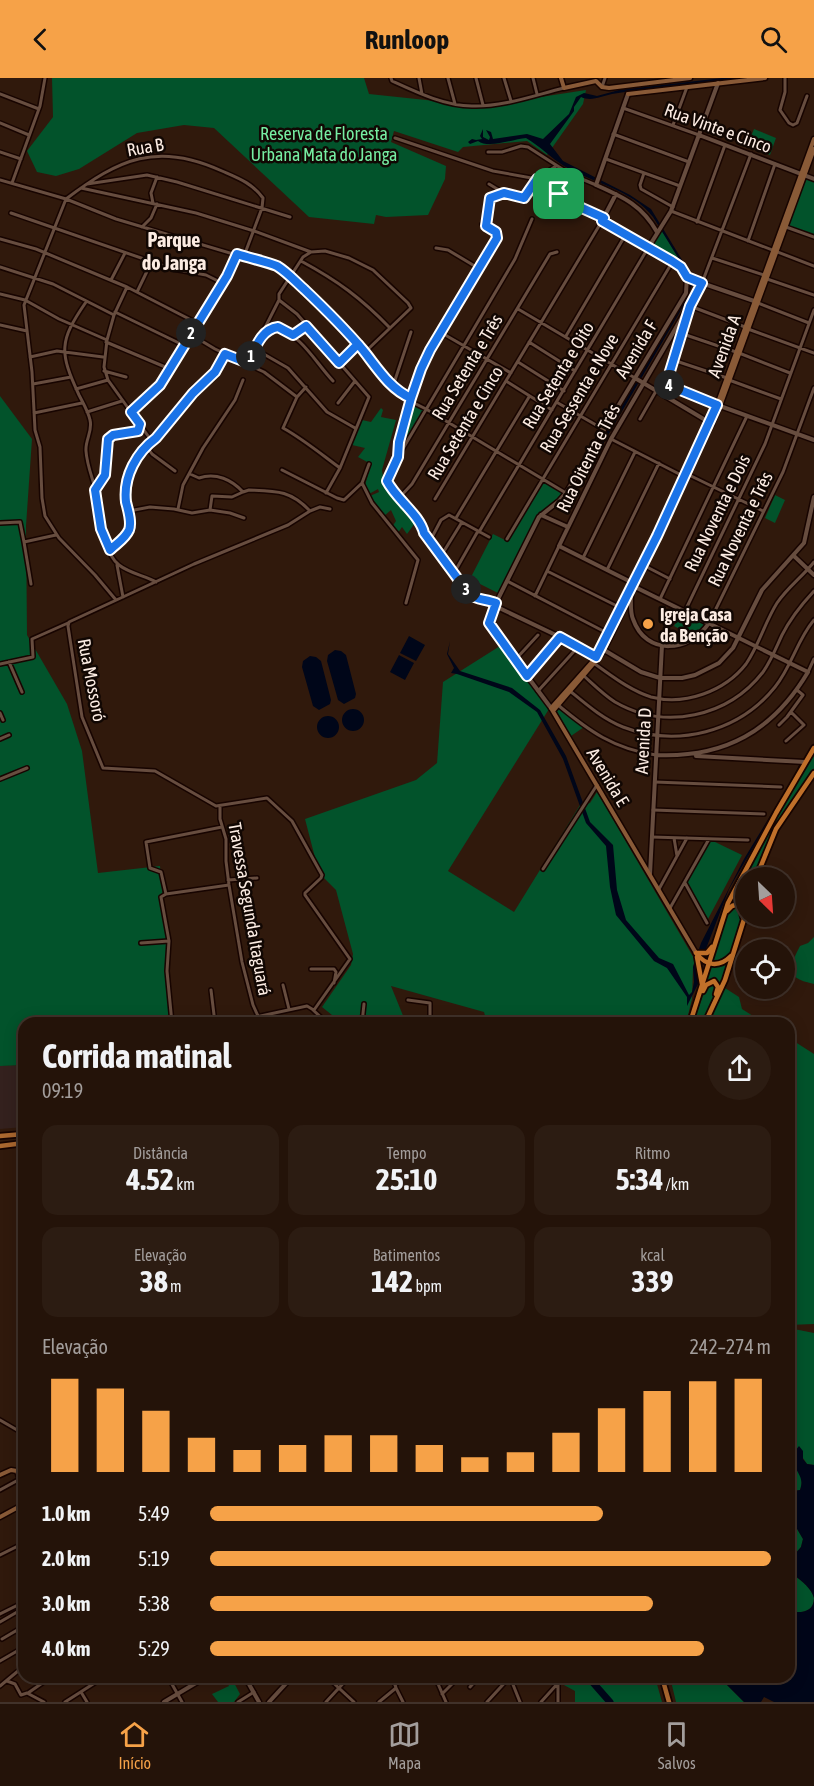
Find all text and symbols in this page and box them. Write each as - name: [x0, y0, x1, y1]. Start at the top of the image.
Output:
- icon: back: [24, 23, 57, 56]
- icon: search: [757, 23, 790, 56]
- text: Runloop: [365, 24, 449, 55]
- street label: Rua Vinte e Cinco: [662, 99, 774, 157]
- park label: Reserva de Floresta Urbana Mata do Janga: [251, 123, 397, 165]
- street label: Rua B: [125, 133, 166, 161]
- pin: [533, 168, 584, 219]
- icon: arrive: [542, 177, 575, 210]
- district label: Parque do Janga: [142, 228, 206, 274]
- street label: Rua Setenta e Três: [427, 310, 507, 424]
- street label: Avenida A: [703, 312, 745, 380]
- street label: Avenida F: [611, 316, 662, 382]
- pin: 2: [176, 318, 206, 348]
- street label: Rua Setenta e Oito: [518, 318, 598, 432]
- text: 2: [187, 324, 195, 342]
- street label: Rua Sessenta e Nove: [535, 330, 623, 456]
- pin: 1: [236, 341, 266, 371]
- text: 1: [247, 347, 255, 365]
- street label: Rua Setenta e Cinco: [423, 362, 507, 484]
- pin: 4: [654, 370, 684, 400]
- text: 4: [665, 376, 673, 394]
- street label: Rua Oitenta e Três: [552, 400, 624, 516]
- street label: Rua Noventa e Dois: [680, 451, 754, 575]
- street label: Rua Noventa e Três: [703, 468, 777, 590]
- pin: 3: [451, 574, 481, 604]
- text: 3: [462, 580, 470, 598]
- place label: Igreja Casa da Benção: [660, 604, 732, 646]
- marker: Igreja Casa da Benção: [641, 617, 655, 631]
- street label: Rua Mossoró: [74, 637, 110, 723]
- street label: Avenida D: [631, 707, 655, 775]
- street label: Avenida E: [582, 744, 634, 810]
- street label: Travessa Segunda Itaguará: [224, 821, 276, 997]
- north arrow: [735, 867, 795, 927]
- map controls: [735, 867, 795, 999]
- button: locate: [735, 939, 795, 999]
- text: Corrida matinal: [42, 1037, 231, 1075]
- button: share: [708, 1037, 771, 1100]
- text: 09:19: [42, 1079, 83, 1102]
- text: Distância: [133, 1144, 188, 1162]
- text: Tempo: [387, 1144, 426, 1162]
- text: Ritmo: [635, 1144, 670, 1162]
- text: 4.52: [126, 1162, 174, 1196]
- text: 25:10: [376, 1162, 437, 1196]
- text: 5:34: [616, 1162, 663, 1196]
- text: km: [174, 1175, 195, 1193]
- text: /km: [663, 1175, 689, 1193]
- text: Elevação: [134, 1246, 187, 1264]
- text: Batimentos: [373, 1246, 440, 1264]
- text: kcal: [640, 1246, 665, 1264]
- text: 38: [140, 1264, 168, 1298]
- text: 142: [371, 1264, 413, 1298]
- text: 339: [631, 1264, 674, 1298]
- text: m: [168, 1277, 181, 1295]
- text: bpm: [413, 1277, 442, 1295]
- text: Elevação: [42, 1335, 108, 1358]
- text: 242–274 m: [689, 1335, 771, 1358]
- text: 1.0 km: [42, 1502, 90, 1525]
- text: 5:49: [138, 1502, 170, 1525]
- text: 2.0 km: [42, 1547, 90, 1570]
- text: 5:19: [138, 1547, 170, 1570]
- text: 3.0 km: [42, 1592, 90, 1615]
- text: 5:38: [138, 1592, 170, 1615]
- text: 4.0 km: [42, 1637, 90, 1660]
- text: 5:29: [138, 1637, 170, 1660]
- tab: Início: [118, 1718, 151, 1772]
- tab: Mapa: [388, 1718, 421, 1772]
- tab: Salvos: [658, 1718, 696, 1772]

